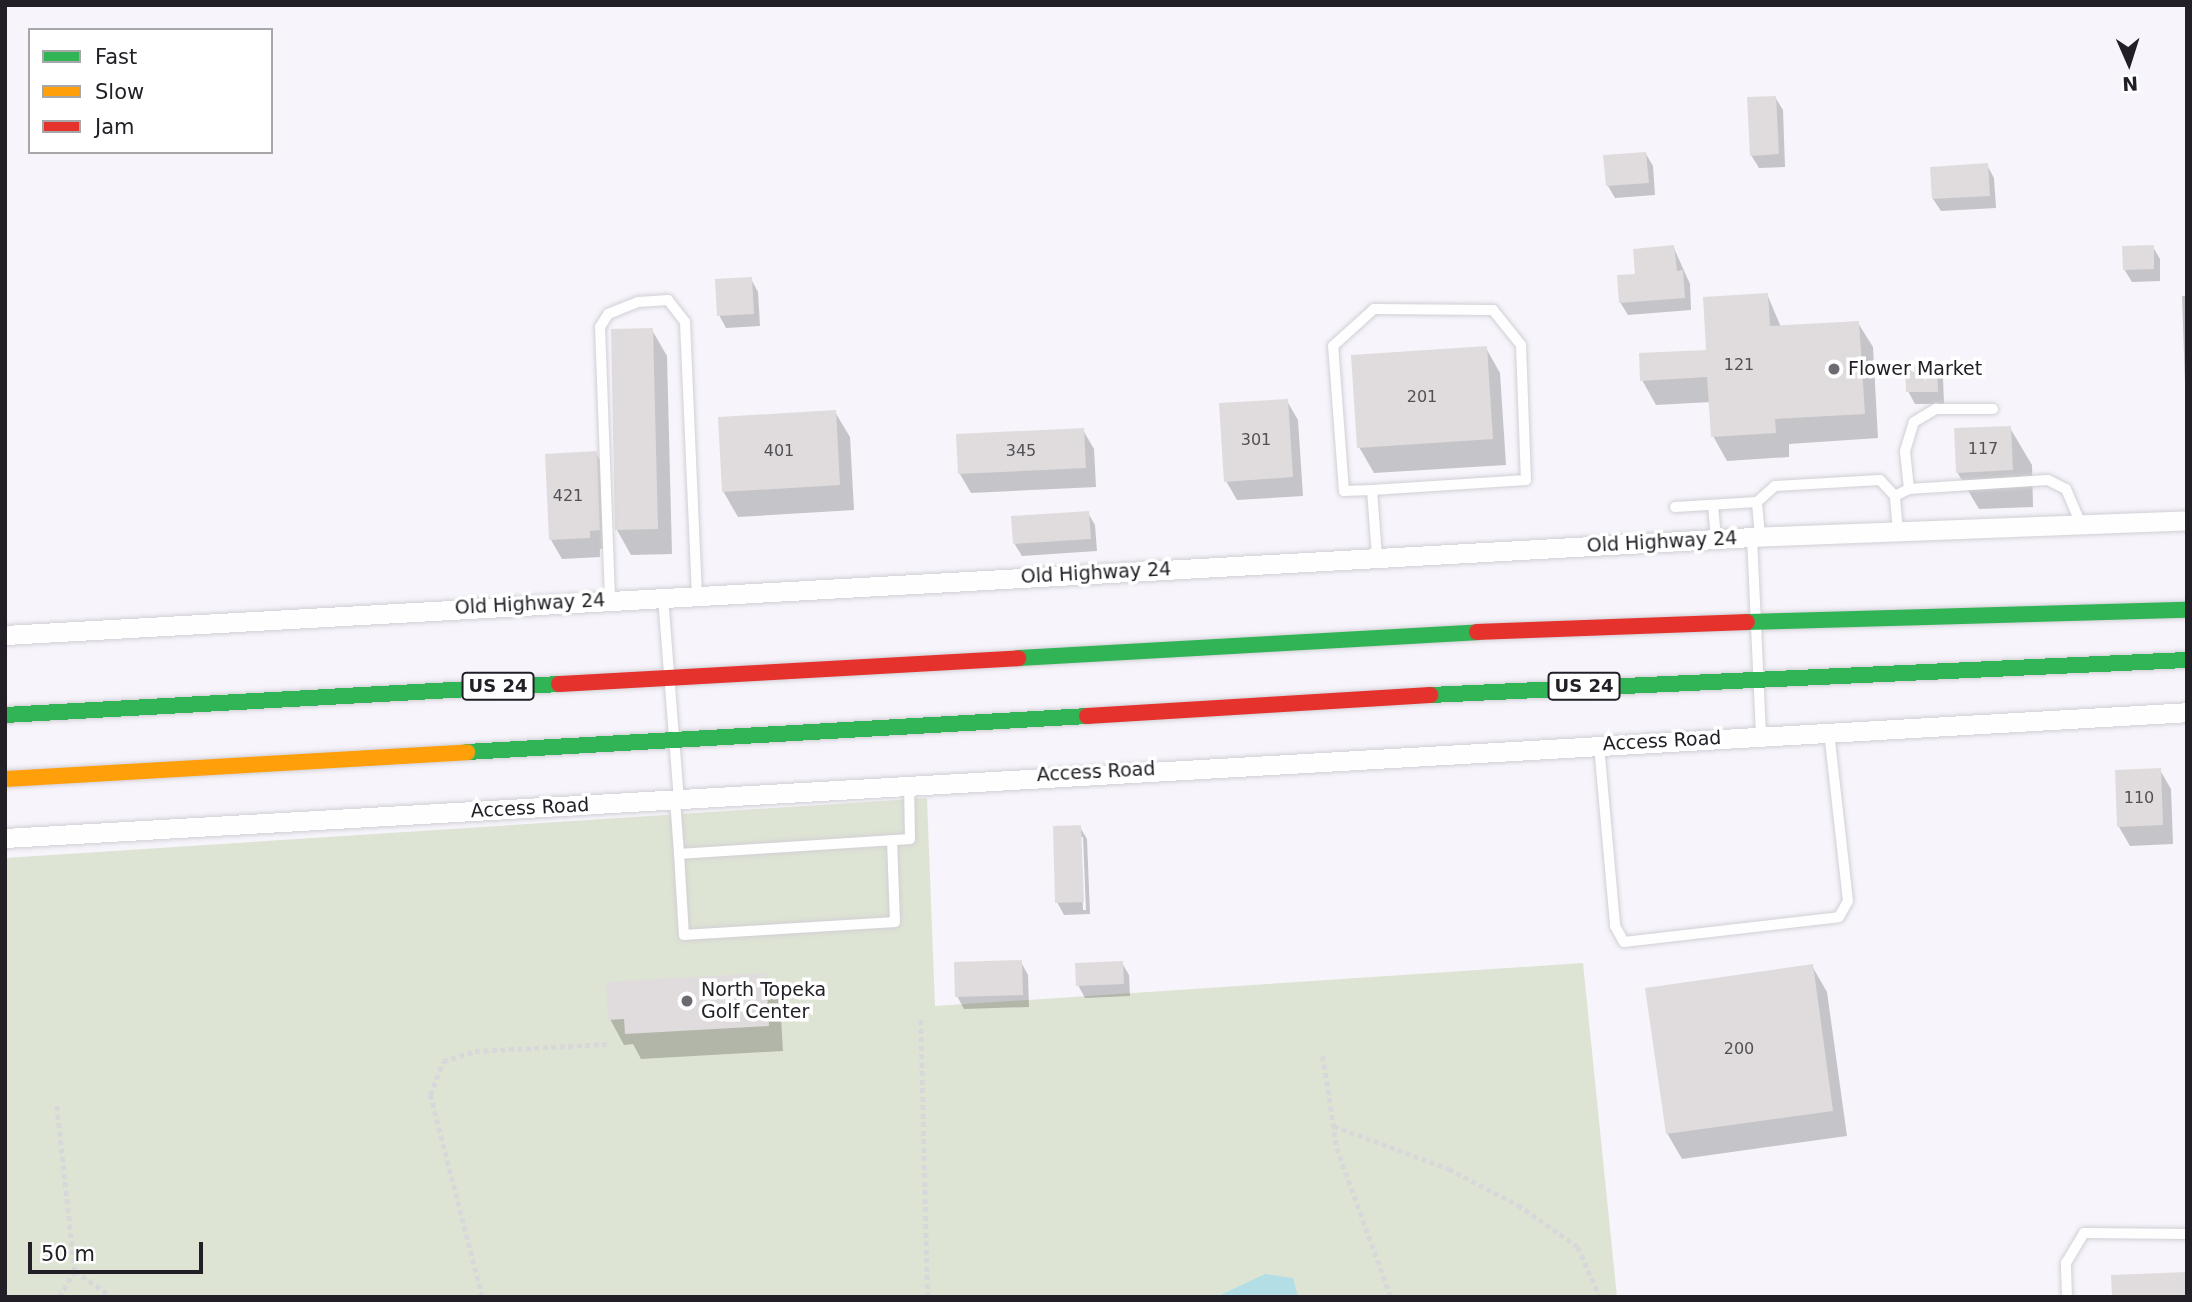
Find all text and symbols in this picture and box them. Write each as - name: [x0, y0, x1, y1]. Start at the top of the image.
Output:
- legend: [28, 28, 273, 154]
- north arrow: [2094, 28, 2164, 98]
- text: Fast: [95, 45, 137, 69]
- text: N: [2122, 73, 2139, 95]
- text: Slow: [95, 80, 144, 104]
- text: Jam: [95, 115, 135, 139]
- house number: 121: [1724, 355, 1754, 375]
- place label: Flower Market: [1848, 358, 1982, 380]
- marker: Flower Market: [1826, 361, 1842, 377]
- house number: 201: [1407, 387, 1437, 407]
- house number: 301: [1241, 430, 1271, 450]
- house number: 117: [1968, 439, 1998, 459]
- house number: 401: [764, 441, 794, 461]
- house number: 345: [1006, 441, 1036, 461]
- house number: 421: [553, 486, 583, 506]
- street label: Old Highway 24: [1586, 527, 1738, 557]
- street label: Old Highway 24: [1020, 558, 1172, 588]
- street label: Old Highway 24: [454, 589, 606, 619]
- road number: US 24: [461, 672, 535, 700]
- road number: US 24: [1547, 672, 1621, 700]
- street label: Access Road: [1602, 727, 1722, 755]
- street label: Access Road: [1036, 758, 1156, 786]
- house number: 110: [2124, 788, 2154, 808]
- street label: Access Road: [470, 794, 590, 822]
- place label: North Topeka Golf Center: [701, 979, 826, 1023]
- marker: North Topeka Golf Center: [679, 993, 695, 1009]
- house number: 200: [1724, 1039, 1754, 1059]
- scale bar: [32, 1228, 206, 1272]
- text: 50 m: [41, 1242, 95, 1266]

